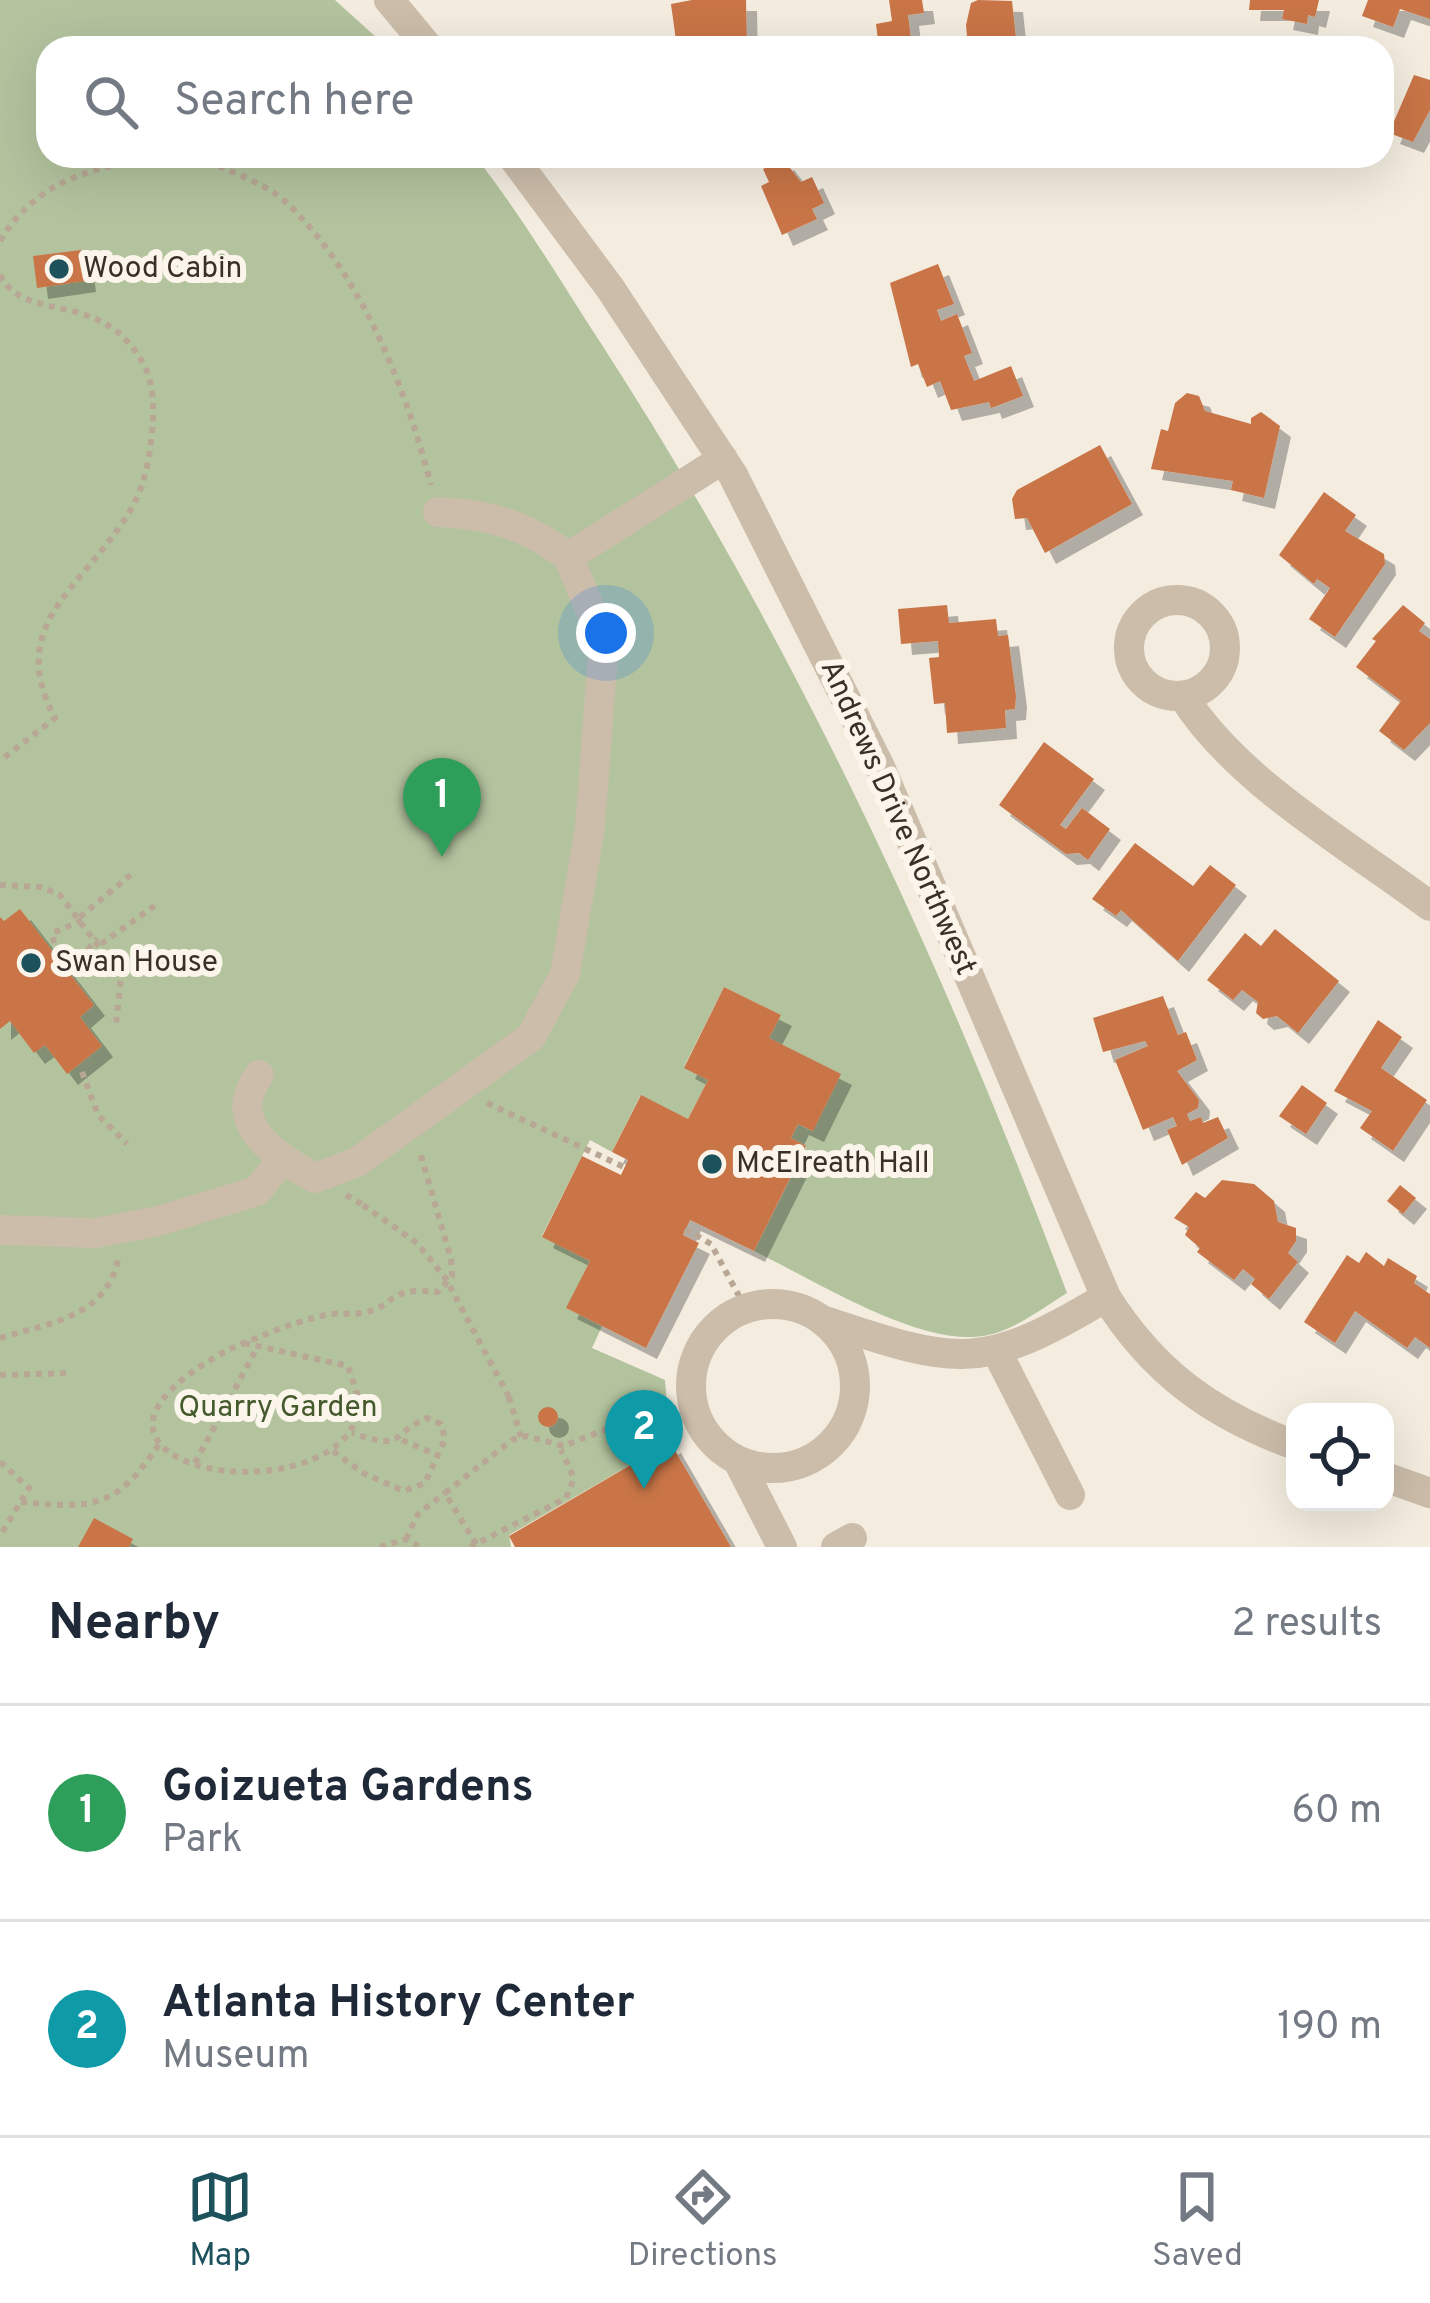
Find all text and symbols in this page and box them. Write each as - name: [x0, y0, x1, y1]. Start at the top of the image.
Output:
- search box: [36, 36, 1394, 168]
- icon: search: [78, 69, 144, 135]
- text: Search here: [174, 74, 414, 131]
- place label: Wood Cabin: [83, 251, 243, 288]
- marker: Wood Cabin: [46, 256, 72, 282]
- your location: [576, 603, 636, 663]
- street label: Andrews Drive Northwest: [811, 655, 983, 981]
- pin: 1: [403, 758, 481, 857]
- place label: Swan House: [55, 945, 218, 982]
- marker: Swan House: [18, 950, 44, 976]
- place label: McElreath Hall: [736, 1146, 930, 1183]
- marker: McElreath Hall: [699, 1151, 725, 1177]
- park label: Quarry Garden: [178, 1390, 378, 1427]
- pin: 2: [605, 1390, 683, 1489]
- map controls: [1286, 1403, 1394, 1511]
- button: locate: [1286, 1403, 1394, 1511]
- text: Nearby: [48, 1593, 220, 1658]
- text: 2 results: [1231, 1601, 1382, 1650]
- text: Goizueta Gardens: [162, 1760, 534, 1817]
- text: 1: [79, 1788, 95, 1837]
- text: 60 m: [1291, 1788, 1382, 1837]
- text: Park: [162, 1817, 243, 1866]
- text: Atlanta History Center: [162, 1976, 635, 2033]
- text: 2: [75, 2004, 99, 2053]
- text: 190 m: [1277, 2004, 1382, 2053]
- text: Museum: [162, 2033, 309, 2082]
- tab: Map: [187, 2164, 253, 2278]
- tab: Directions: [628, 2164, 778, 2278]
- tab: Saved: [1152, 2164, 1243, 2278]

